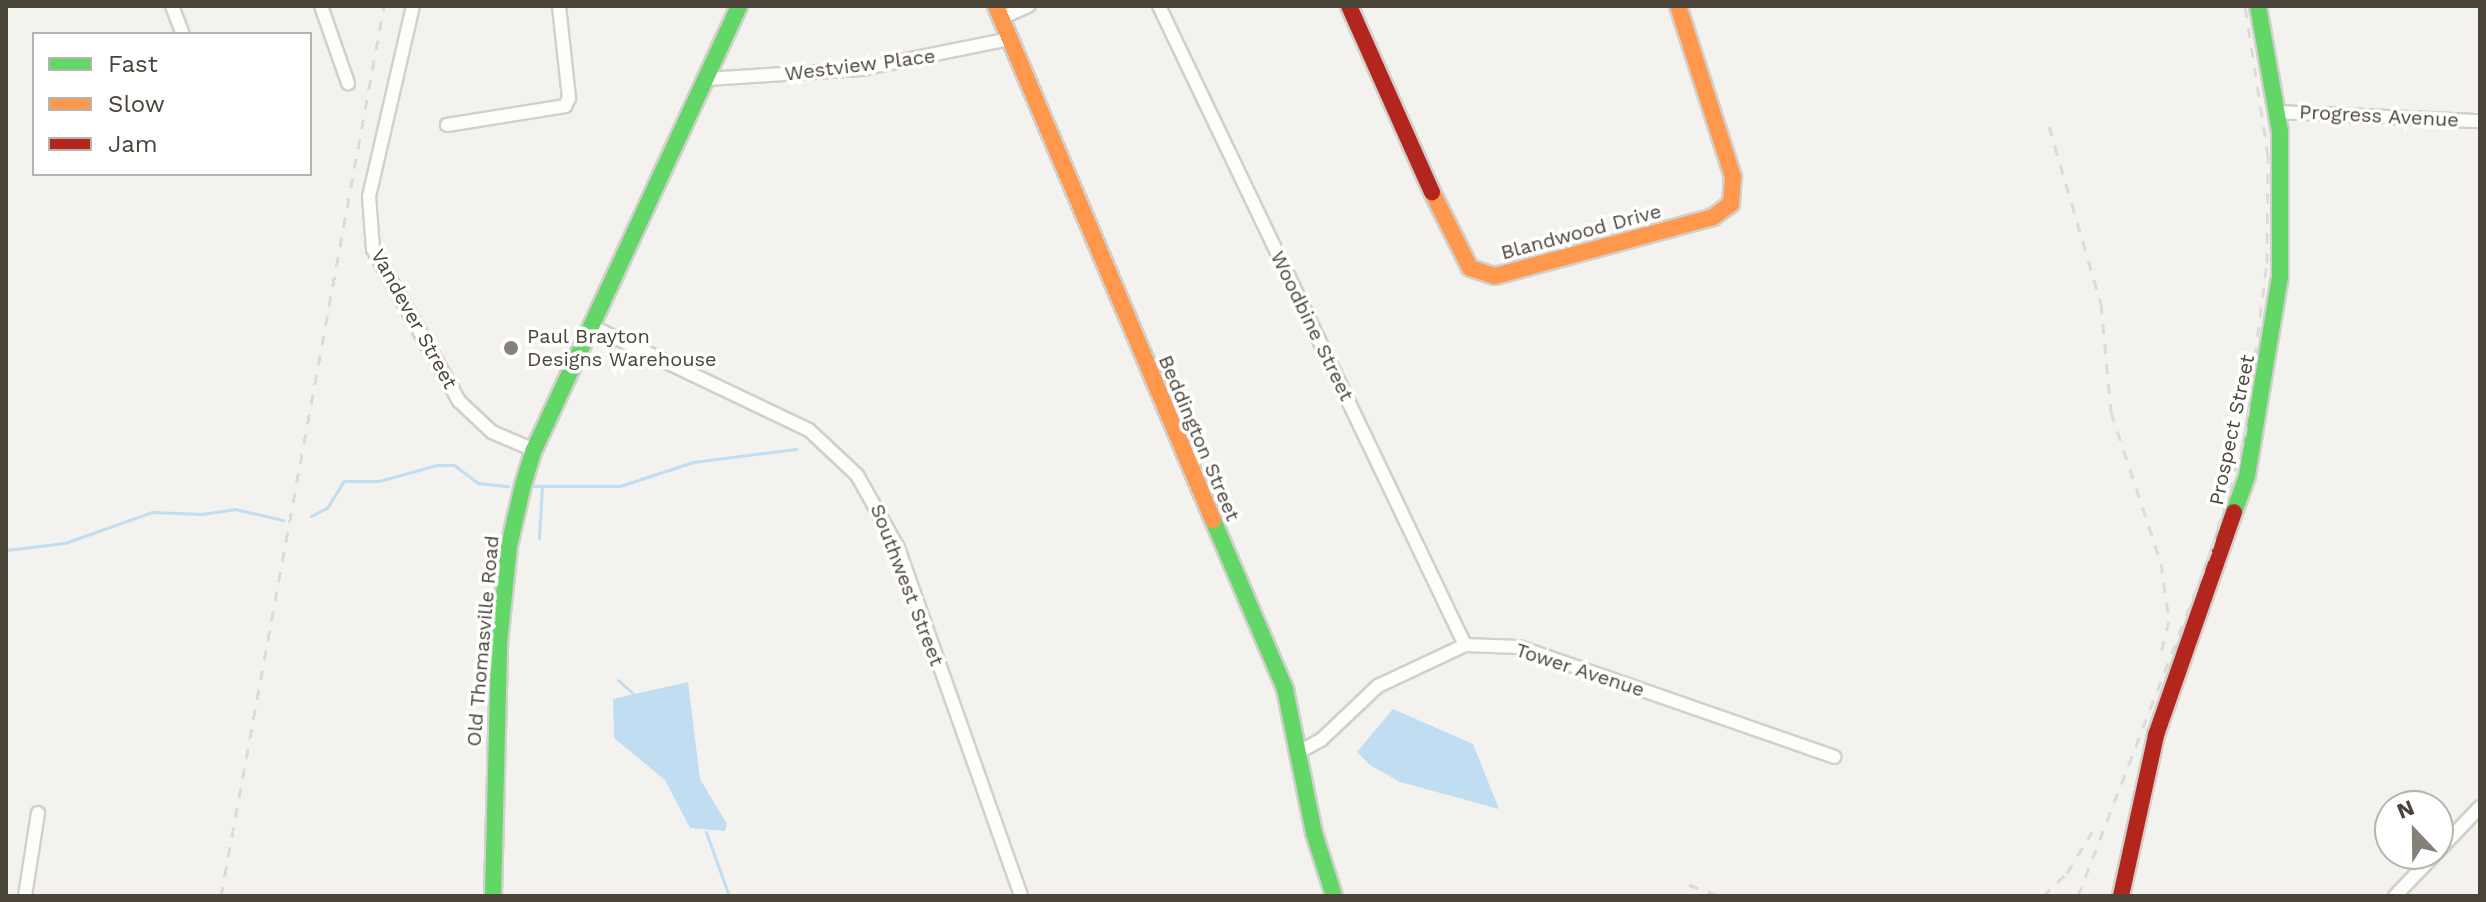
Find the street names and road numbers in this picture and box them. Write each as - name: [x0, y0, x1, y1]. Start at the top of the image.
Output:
- street label: Westview Place: [783, 44, 937, 86]
- street label: Progress Avenue: [2298, 100, 2460, 132]
- street label: Blandwood Drive: [1498, 199, 1664, 265]
- street label: Vandever Street: [366, 245, 462, 393]
- street label: Woodbine Street: [1265, 247, 1359, 405]
- street label: Beddington Street: [1153, 351, 1245, 525]
- street label: Prospect Street: [2204, 353, 2260, 507]
- street label: Southwest Street: [865, 501, 949, 669]
- street label: Old Thomasville Road: [462, 534, 504, 748]
- street label: Tower Avenue: [1512, 638, 1648, 702]

